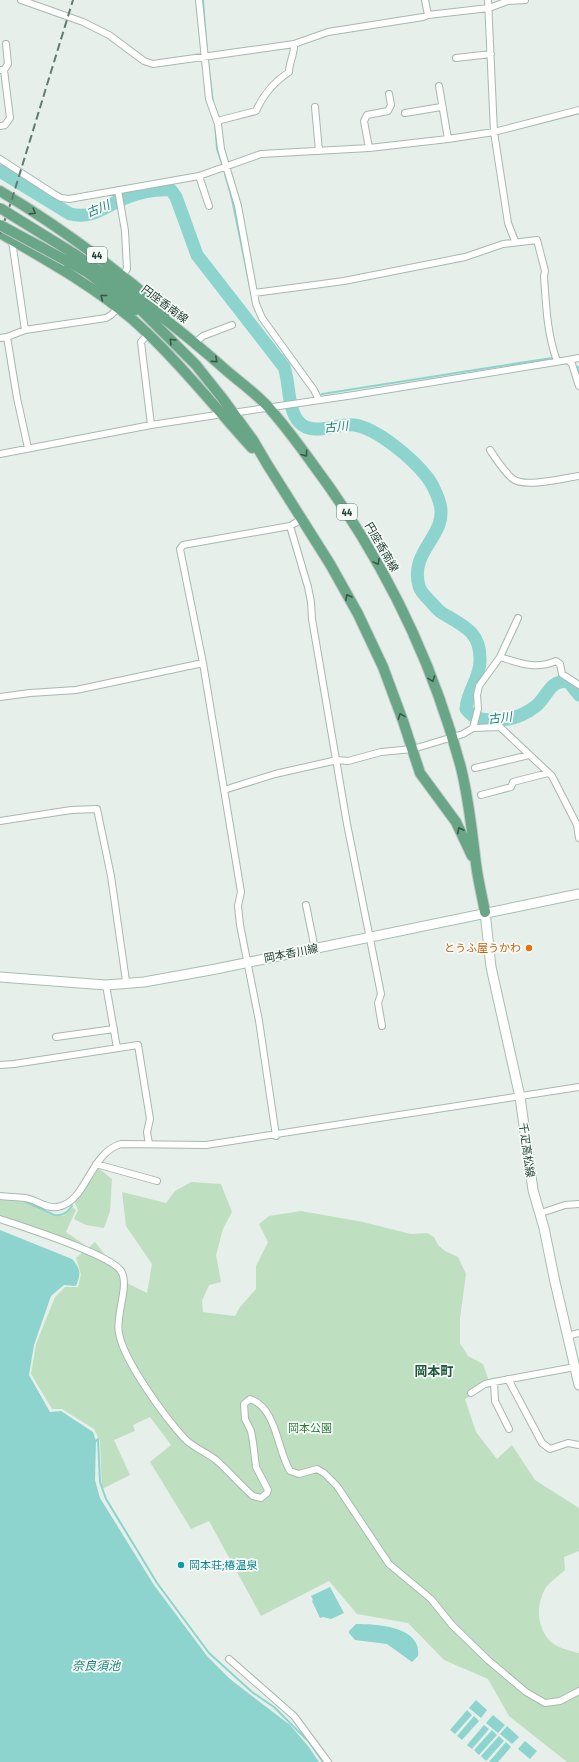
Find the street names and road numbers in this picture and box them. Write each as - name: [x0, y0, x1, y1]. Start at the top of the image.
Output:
- road number: 44: [87, 247, 107, 263]
- street label: 円座香南線: [139, 283, 191, 326]
- road number: 44: [337, 504, 357, 520]
- street label: 円座香南線: [362, 520, 401, 574]
- street label: 岡本香川線: [263, 942, 319, 965]
- street label: 千疋高松線: [516, 1122, 537, 1178]

